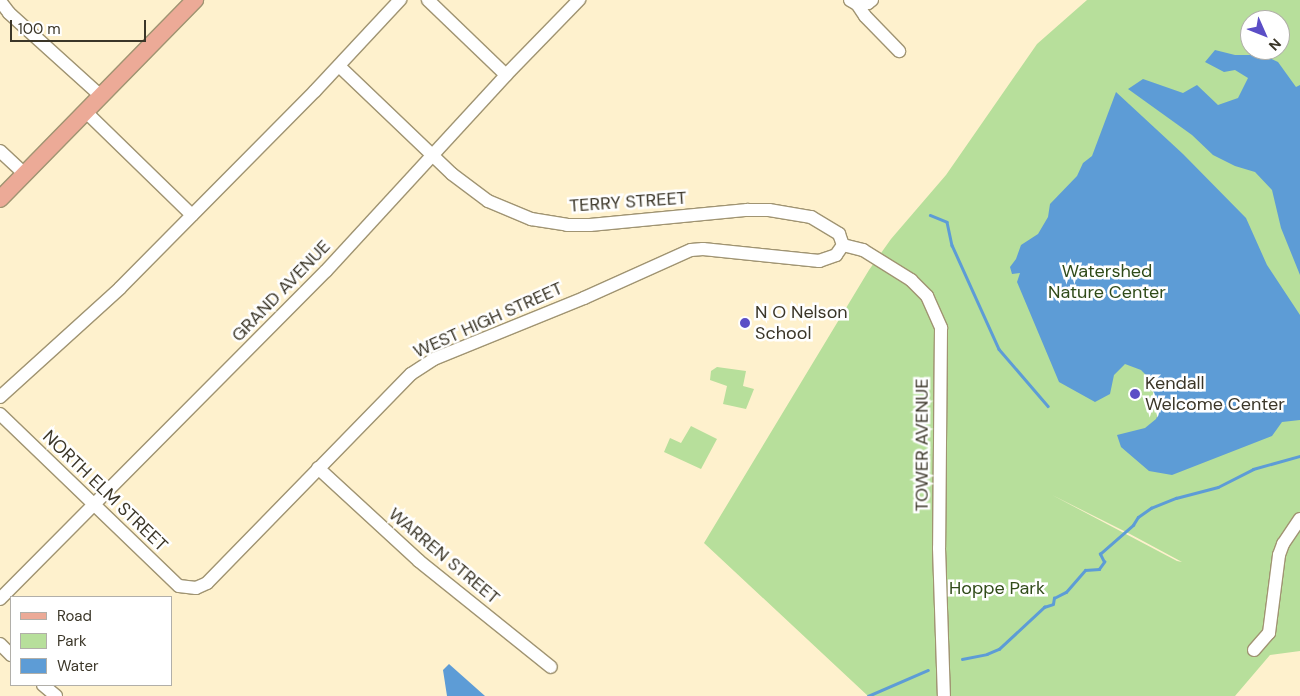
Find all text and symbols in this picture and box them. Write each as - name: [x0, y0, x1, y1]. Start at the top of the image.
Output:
- scale bar: [12, 10, 149, 42]
- north arrow: [1240, 10, 1290, 60]
- text: 100 m: [18, 19, 61, 39]
- text: N: [1265, 35, 1285, 55]
- street label: TERRY STREET: [569, 187, 687, 217]
- street label: GRAND AVENUE: [227, 236, 335, 346]
- park label: Watershed Nature Center: [1048, 261, 1166, 304]
- street label: WEST HIGH STREET: [410, 277, 566, 363]
- place label: N O Nelson School: [755, 302, 848, 344]
- marker: N O Nelson School: [739, 317, 751, 329]
- place label: Kendall Welcome Center: [1145, 373, 1285, 416]
- street label: TOWER AVENUE: [911, 379, 933, 511]
- marker: Kendall Welcome Center: [1129, 388, 1141, 400]
- street label: NORTH ELM STREET: [38, 426, 172, 556]
- street label: WARREN STREET: [384, 503, 504, 609]
- park label: Hoppe Park: [949, 577, 1045, 599]
- legend: [10, 596, 172, 686]
- text: Road: [57, 606, 92, 626]
- text: Park: [57, 631, 87, 651]
- text: Water: [57, 656, 98, 676]

